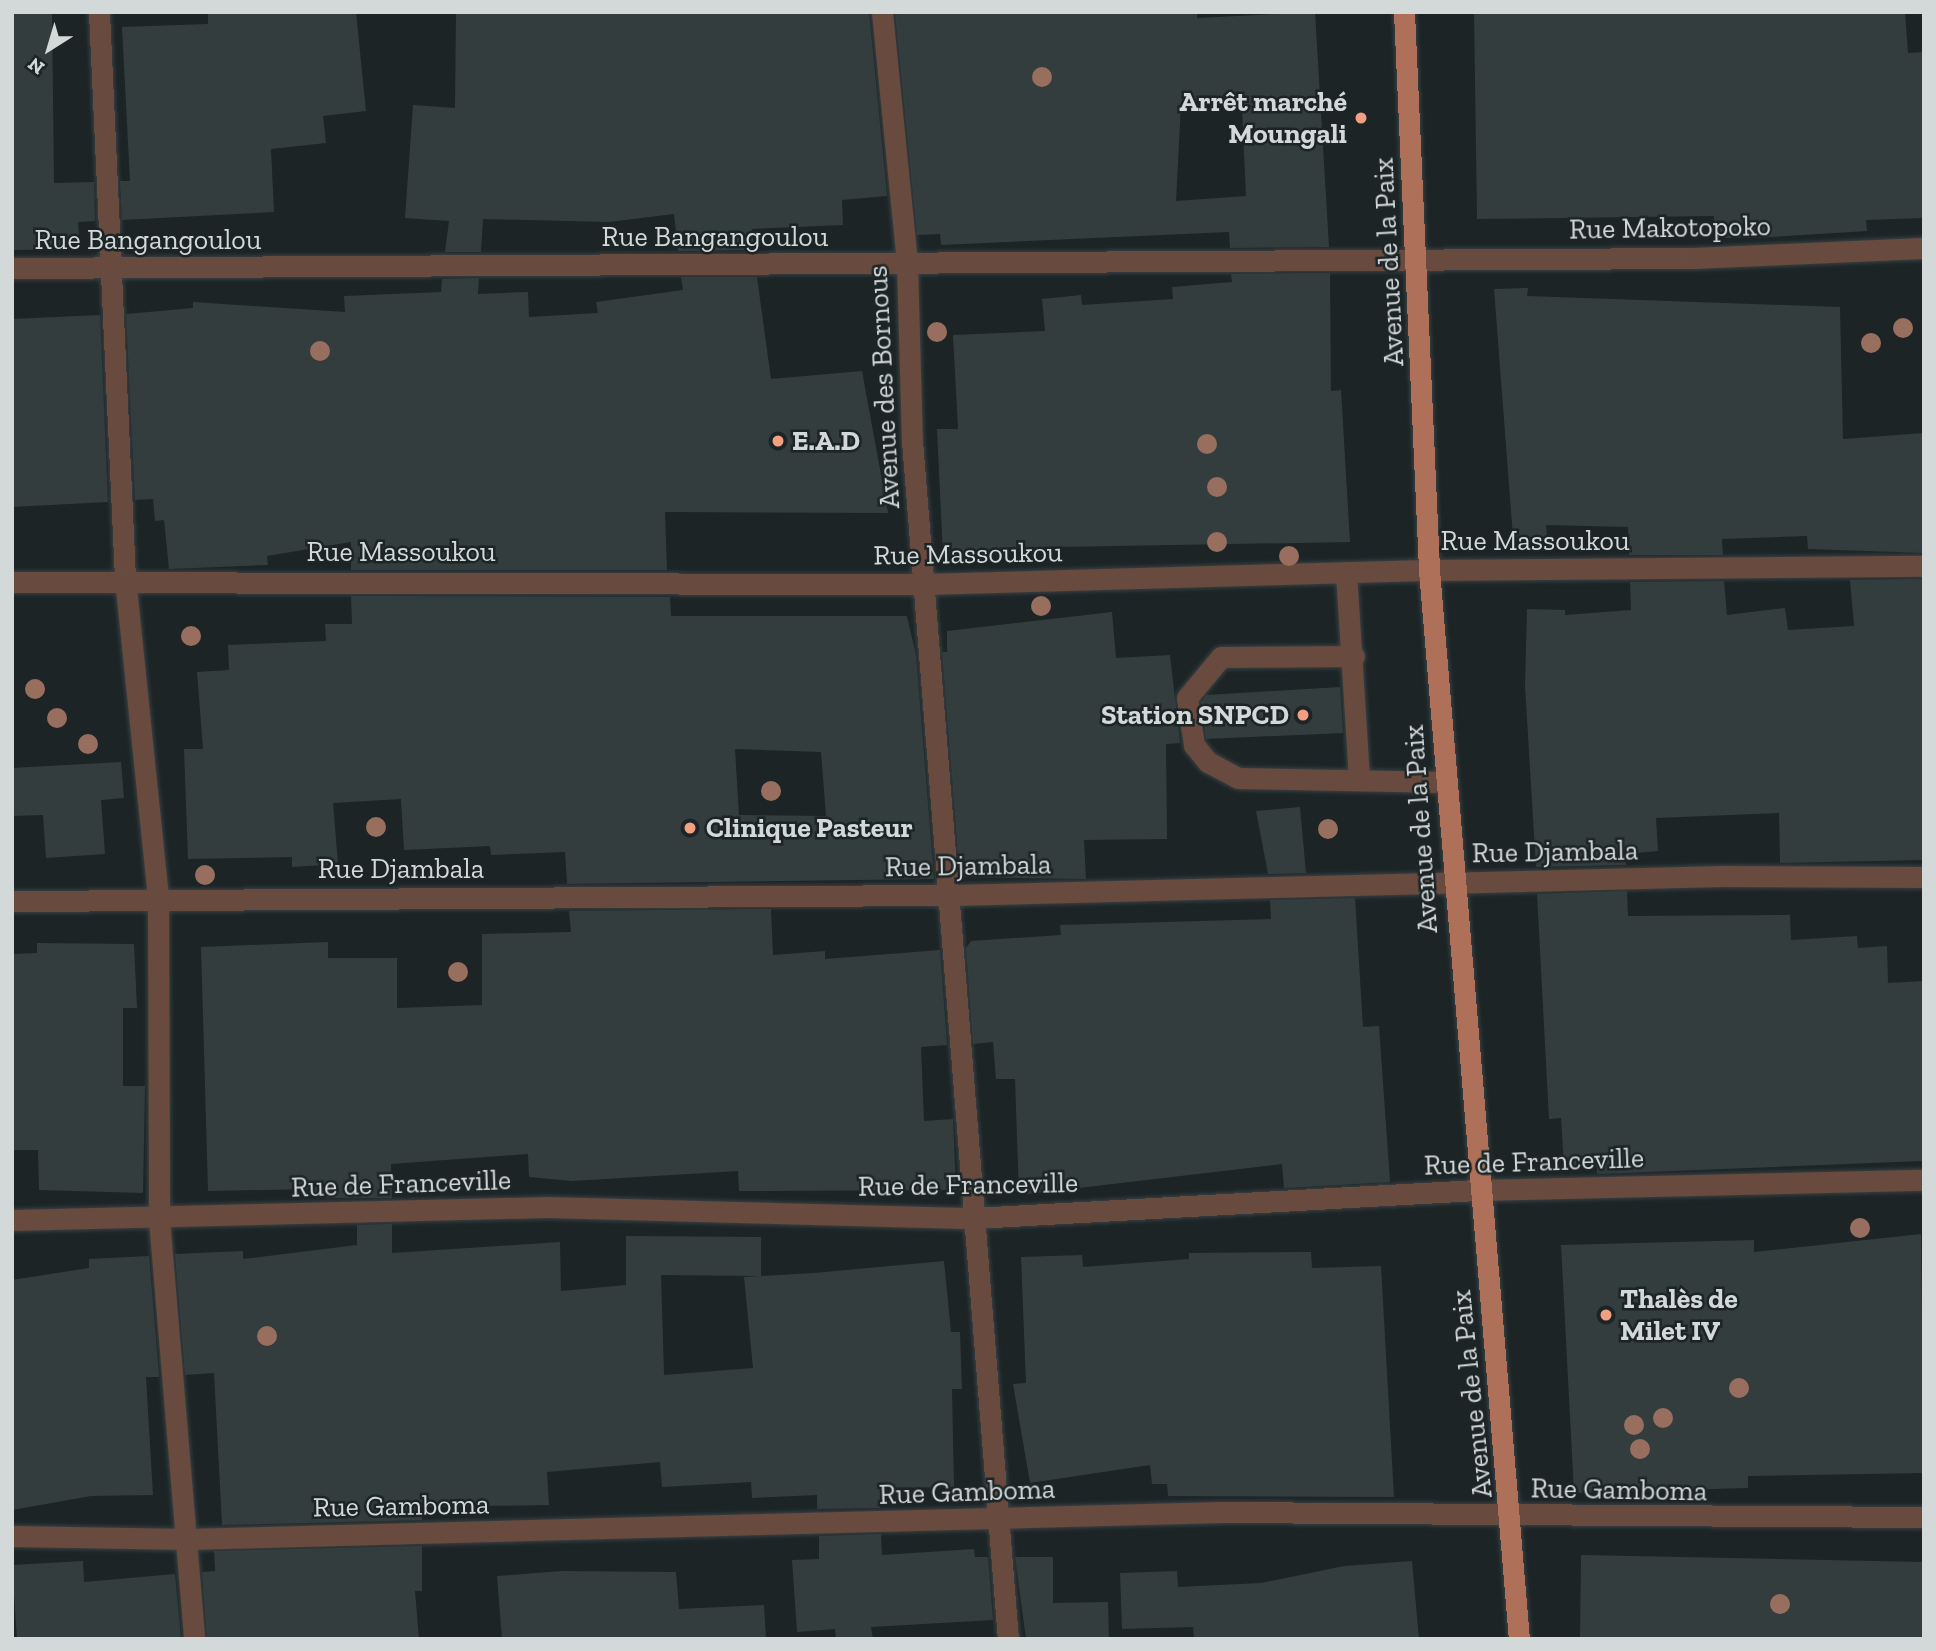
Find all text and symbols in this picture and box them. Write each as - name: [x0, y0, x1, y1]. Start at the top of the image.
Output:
- north arrow: [14, 14, 84, 84]
- text: N: [23, 53, 49, 80]
- place label: Arrêt marché Moungali: [1179, 85, 1347, 151]
- marker: Arrêt marché Moungali: [1353, 110, 1369, 126]
- street label: Avenue de la Paix: [1367, 157, 1411, 367]
- street label: Rue Makotopoko: [1569, 209, 1771, 247]
- street label: Rue Bangangoulou: [602, 220, 828, 254]
- street label: Rue Bangangoulou: [35, 223, 261, 257]
- street label: Avenue des Bornous: [861, 264, 907, 510]
- place label: E.A.D: [792, 424, 860, 458]
- marker: E.A.D: [770, 433, 786, 449]
- street label: Rue Massoukou: [1440, 524, 1630, 558]
- street label: Rue Massoukou: [306, 535, 496, 569]
- street label: Rue Massoukou: [873, 536, 1063, 572]
- place label: Station SNPCD: [1101, 698, 1289, 732]
- marker: Station SNPCD: [1295, 707, 1311, 723]
- street label: Avenue de la Paix: [1397, 724, 1445, 934]
- place label: Clinique Pasteur: [706, 811, 913, 845]
- marker: Clinique Pasteur: [680, 818, 700, 838]
- street label: Rue Djambala: [1472, 834, 1638, 870]
- street label: Rue Djambala: [885, 848, 1051, 884]
- street label: Rue Djambala: [318, 852, 484, 886]
- street label: Rue de Franceville: [1423, 1141, 1645, 1183]
- street label: Rue de Franceville: [290, 1163, 512, 1205]
- street label: Rue de Franceville: [858, 1166, 1078, 1204]
- place label: Thalès de Milet IV: [1620, 1282, 1738, 1348]
- street label: Avenue de la Paix: [1444, 1288, 1500, 1500]
- marker: Thalès de Milet IV: [1598, 1307, 1614, 1323]
- street label: Rue Gamboma: [878, 1472, 1056, 1512]
- street label: Rue Gamboma: [1530, 1472, 1708, 1508]
- street label: Rue Gamboma: [312, 1488, 490, 1524]

